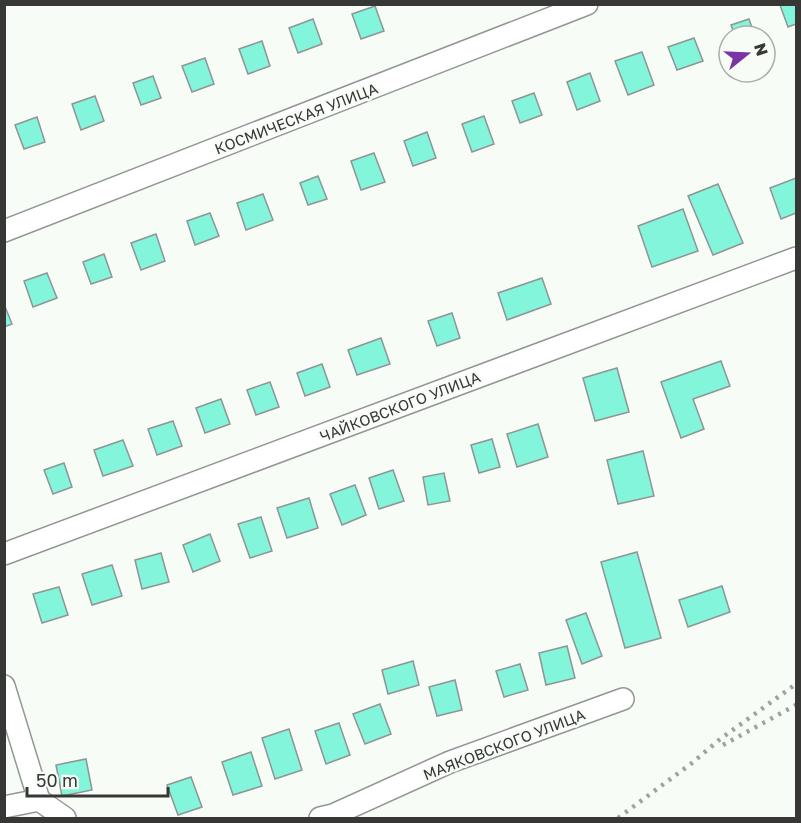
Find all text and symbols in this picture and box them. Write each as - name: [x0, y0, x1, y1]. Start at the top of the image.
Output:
- north arrow: [717, 24, 777, 84]
- text: N: [750, 40, 773, 58]
- street label: КОСМИЧЕСКАЯ УЛИЦА: [212, 79, 380, 157]
- street label: ЧАЙКОВСКОГО УЛИЦА: [317, 367, 483, 445]
- street label: МАЯКОВСКОГО УЛИЦА: [420, 705, 588, 783]
- scale bar: [27, 760, 168, 798]
- text: 50 m: [36, 769, 78, 791]

